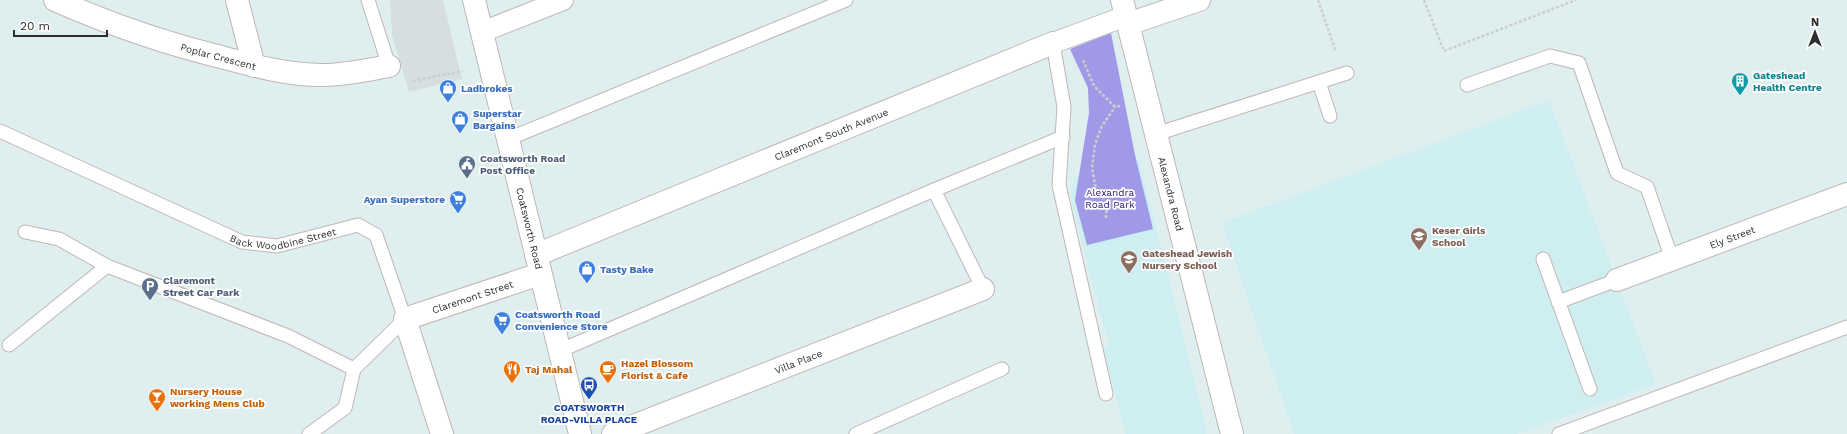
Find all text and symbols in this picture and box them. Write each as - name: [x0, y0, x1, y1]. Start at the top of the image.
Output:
- scale bar: [14, 12, 107, 38]
- north arrow: [1795, 12, 1835, 52]
- text: N: [1811, 16, 1819, 29]
- text: 20 m: [20, 19, 50, 33]
- street label: Poplar Crescent: [179, 41, 258, 72]
- place label: Gateshead Health Centre: [1753, 70, 1822, 93]
- building icon: Gateshead Health Centre: [1730, 71, 1750, 96]
- shop icon: Ladbrokes: [438, 78, 458, 103]
- place label: Ladbrokes: [461, 83, 513, 94]
- street label: Claremont South Avenue: [773, 106, 890, 162]
- place label: Superstar Bargains: [473, 108, 522, 131]
- shop icon: Superstar Bargains: [450, 109, 470, 134]
- place label: Coatsworth Road Post Office: [480, 153, 565, 176]
- public building icon: Coatsworth Road Post Office: [457, 154, 477, 179]
- street label: Alexandra Road: [1156, 156, 1186, 232]
- street label: Coatsworth Road: [514, 186, 545, 270]
- park label: Alexandra Road Park: [1085, 187, 1135, 210]
- supermarket icon: Ayan Superstore: [448, 189, 468, 214]
- place label: Ayan Superstore: [364, 194, 445, 205]
- street label: Ely Street: [1708, 223, 1757, 250]
- street label: Back Woodbine Street: [228, 225, 338, 251]
- place label: Keser Girls School: [1432, 225, 1486, 248]
- school or university icon: Keser Girls School: [1409, 226, 1429, 251]
- place label: Gateshead Jewish Nursery School: [1142, 248, 1232, 271]
- school or university icon: Gateshead Jewish Nursery School: [1119, 249, 1139, 274]
- shop icon: Tasty Bake: [577, 259, 597, 284]
- place label: Tasty Bake: [600, 264, 654, 275]
- place label: Claremont Street Car Park: [163, 275, 240, 298]
- parking icon: Claremont Street Car Park: [140, 276, 160, 301]
- street label: Claremont Street: [431, 278, 515, 315]
- place label: Coatsworth Road Convenience Store: [515, 309, 608, 332]
- supermarket icon: Coatsworth Road Convenience Store: [492, 310, 512, 335]
- street label: Villa Place: [773, 347, 824, 376]
- place label: Hazel Blossom Florist & Cafe: [621, 358, 693, 381]
- restaurant icon: Taj Mahal: [502, 359, 522, 384]
- cafe icon: Hazel Blossom Florist & Cafe: [598, 359, 618, 384]
- place label: Taj Mahal: [525, 364, 573, 375]
- bus stop icon: COATSWORTH ROAD-VILLA PLACE: [579, 375, 599, 400]
- place label: Nursery House working Mens Club: [170, 386, 265, 409]
- bar icon: Nursery House working Mens Club: [147, 387, 167, 412]
- place label: COATSWORTH ROAD-VILLA PLACE: [541, 402, 637, 425]

